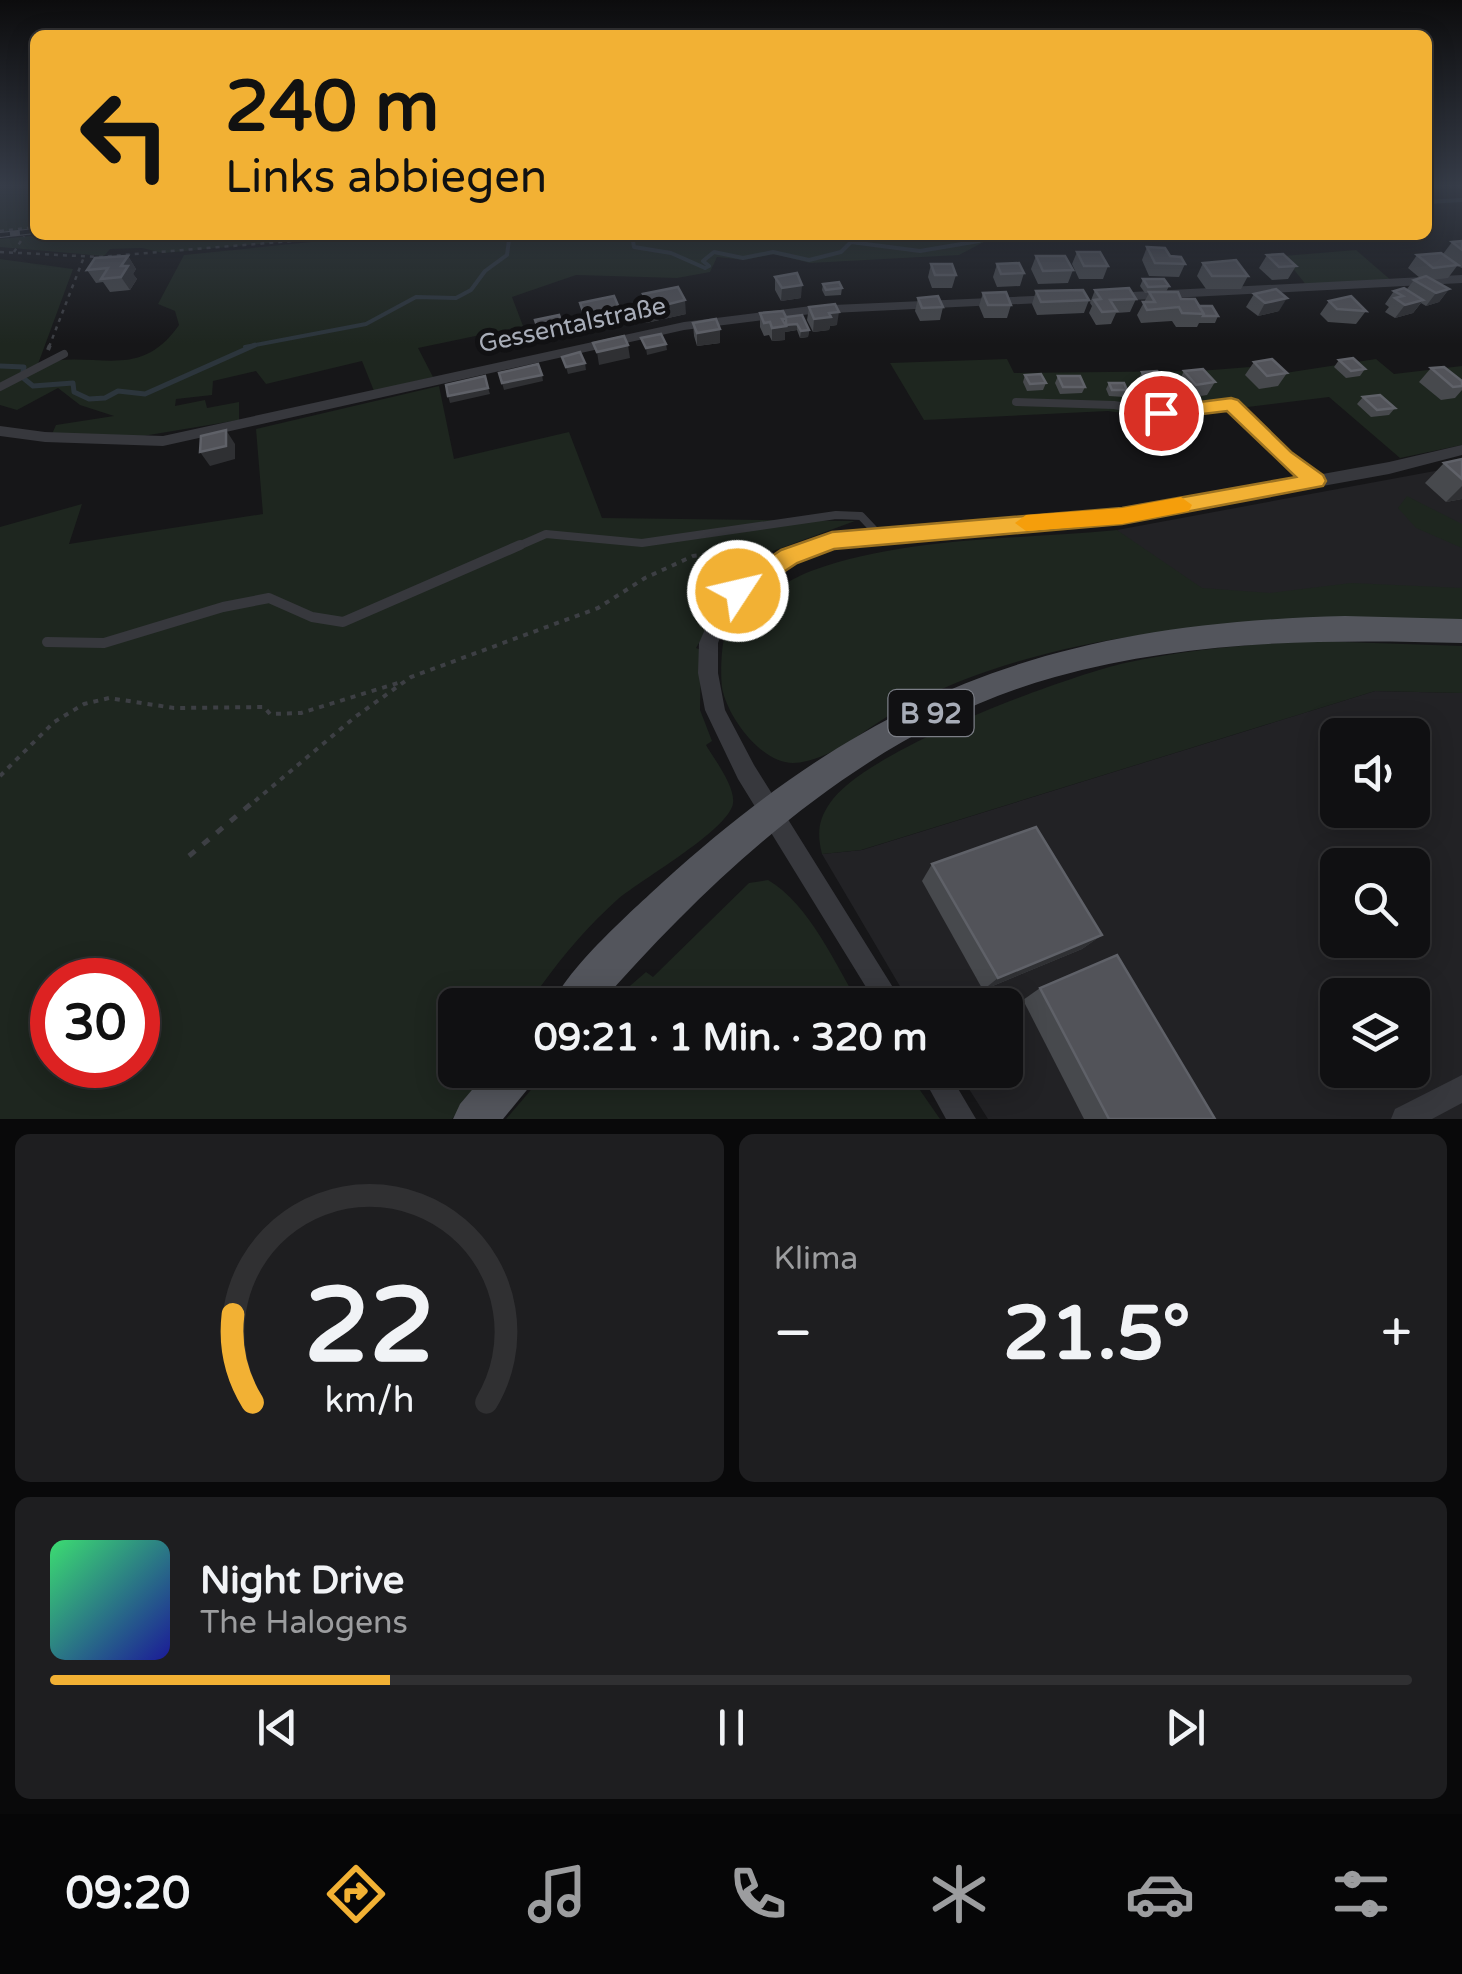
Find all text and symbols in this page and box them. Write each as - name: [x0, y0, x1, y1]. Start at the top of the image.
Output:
- text: 240 m: [225, 66, 439, 150]
- icon: left: [60, 70, 190, 200]
- text: Links abbiegen: [225, 151, 547, 205]
- street label: Gessentalstraße: [476, 291, 668, 359]
- pin: [1119, 371, 1204, 456]
- icon: arrive: [1134, 386, 1189, 441]
- position arrow: [686, 539, 790, 643]
- road number: B 92: [888, 690, 974, 736]
- map controls: [1320, 718, 1430, 1088]
- button: sound: [1320, 718, 1430, 828]
- button: search: [1320, 848, 1430, 958]
- speed limit sign: 30: [30, 958, 160, 1088]
- button: layers: [1320, 978, 1430, 1088]
- text: 09:21 · 1 Min. · 320 m: [534, 1015, 927, 1061]
- text: Klima: [774, 1240, 858, 1278]
- text: 22: [304, 1265, 435, 1390]
- text: 21.5°: [1003, 1289, 1191, 1379]
- text: −: [774, 1301, 813, 1367]
- text: +: [1381, 1301, 1412, 1367]
- text: km/h: [324, 1379, 414, 1422]
- text: Night Drive: [200, 1558, 404, 1604]
- text: The Halogens: [200, 1604, 408, 1642]
- icon: previous: [250, 1700, 305, 1755]
- icon: pause: [704, 1700, 759, 1755]
- icon: next: [1158, 1700, 1213, 1755]
- icon: directions: [321, 1859, 391, 1929]
- icon: music: [522, 1859, 592, 1929]
- icon: phone: [723, 1859, 793, 1929]
- icon: climate: [924, 1859, 994, 1929]
- icon: car: [1125, 1859, 1195, 1929]
- icon: filters: [1326, 1859, 1396, 1929]
- text: 09:20: [66, 1867, 190, 1921]

